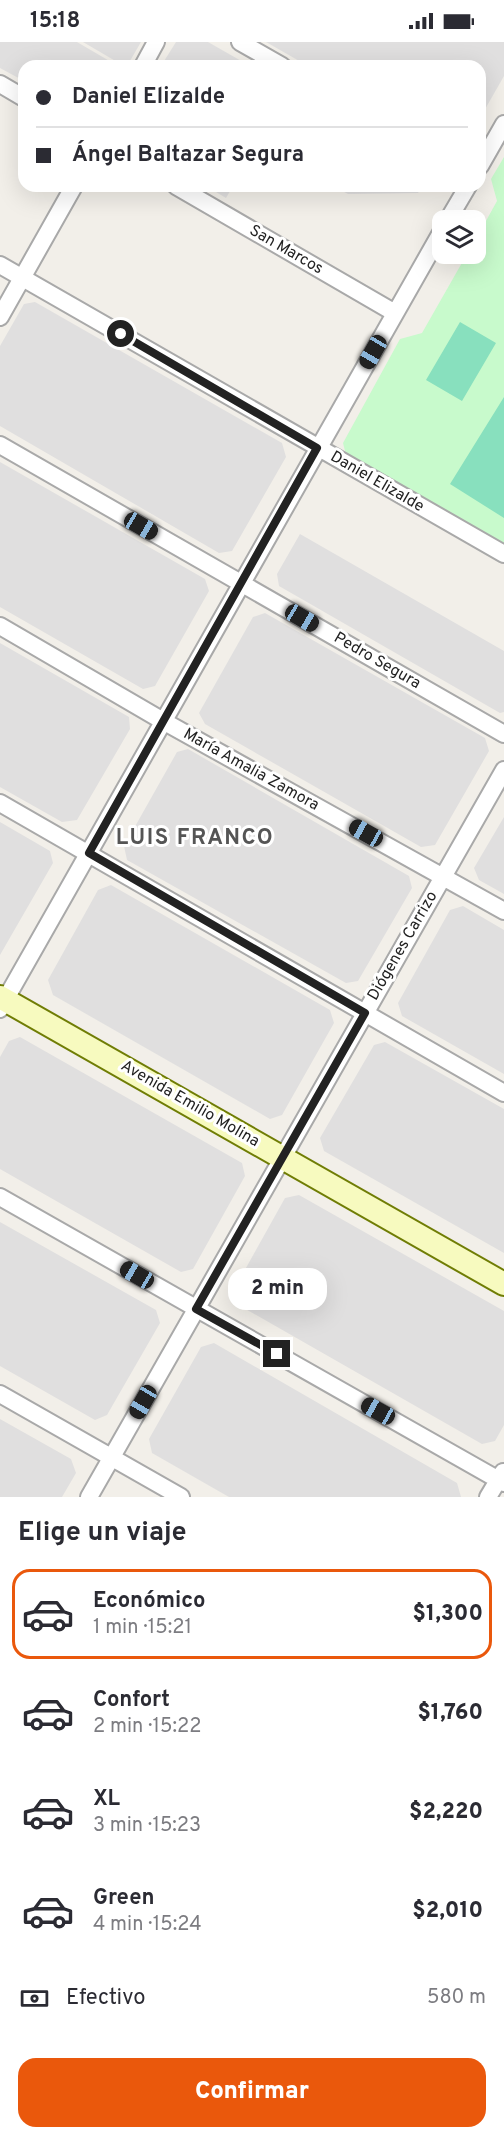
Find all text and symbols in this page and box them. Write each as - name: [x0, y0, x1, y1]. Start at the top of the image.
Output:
- text: 15:18: [30, 8, 80, 35]
- text: Daniel Elizalde: [72, 84, 225, 111]
- text: Ángel Baltazar Segura: [72, 142, 304, 169]
- map controls: [432, 210, 486, 264]
- button: layers: [432, 210, 486, 264]
- street label: San Marcos: [245, 221, 327, 279]
- route start: [107, 320, 134, 347]
- car: [356, 332, 390, 372]
- street label: Daniel Elizalde: [327, 447, 427, 517]
- car: [121, 509, 161, 543]
- car: [282, 601, 322, 635]
- street label: Pedro Segura: [330, 628, 424, 694]
- street label: María Amalia Zamora: [180, 724, 322, 816]
- car: [346, 816, 386, 850]
- district label: LUIS FRANCO: [116, 825, 274, 852]
- street label: Diógenes Carrizo: [364, 888, 442, 1004]
- street label: Avenida Emilio Molina: [117, 1056, 263, 1152]
- car: [117, 1258, 157, 1292]
- callout: 2 min: [228, 1267, 326, 1309]
- text: 2 min: [251, 1276, 304, 1302]
- route end: [263, 1340, 290, 1367]
- car: [126, 1382, 160, 1422]
- car: [358, 1394, 398, 1428]
- text: Elige un viaje: [18, 1516, 187, 1550]
- icon: car: [21, 1587, 75, 1641]
- text: Económico: [93, 1588, 206, 1615]
- text: $1,300: [413, 1601, 483, 1628]
- text: 1 min · 15:21: [93, 1615, 192, 1641]
- icon: car: [21, 1686, 75, 1740]
- text: Confort: [93, 1687, 170, 1714]
- text: $1,760: [417, 1700, 483, 1727]
- text: 2 min · 15:22: [93, 1714, 201, 1740]
- icon: car: [21, 1785, 75, 1839]
- text: XL: [93, 1786, 120, 1813]
- text: $2,220: [409, 1799, 483, 1826]
- text: 3 min · 15:23: [93, 1813, 201, 1839]
- icon: car: [21, 1884, 75, 1938]
- text: Green: [93, 1885, 155, 1912]
- text: $2,010: [412, 1898, 483, 1925]
- text: 4 min · 15:24: [93, 1912, 202, 1938]
- icon: cash: [18, 1982, 51, 2015]
- text: Efectivo: [66, 1985, 146, 2012]
- text: 580 m: [427, 1985, 486, 2011]
- button: Confirmar: [18, 2058, 486, 2127]

